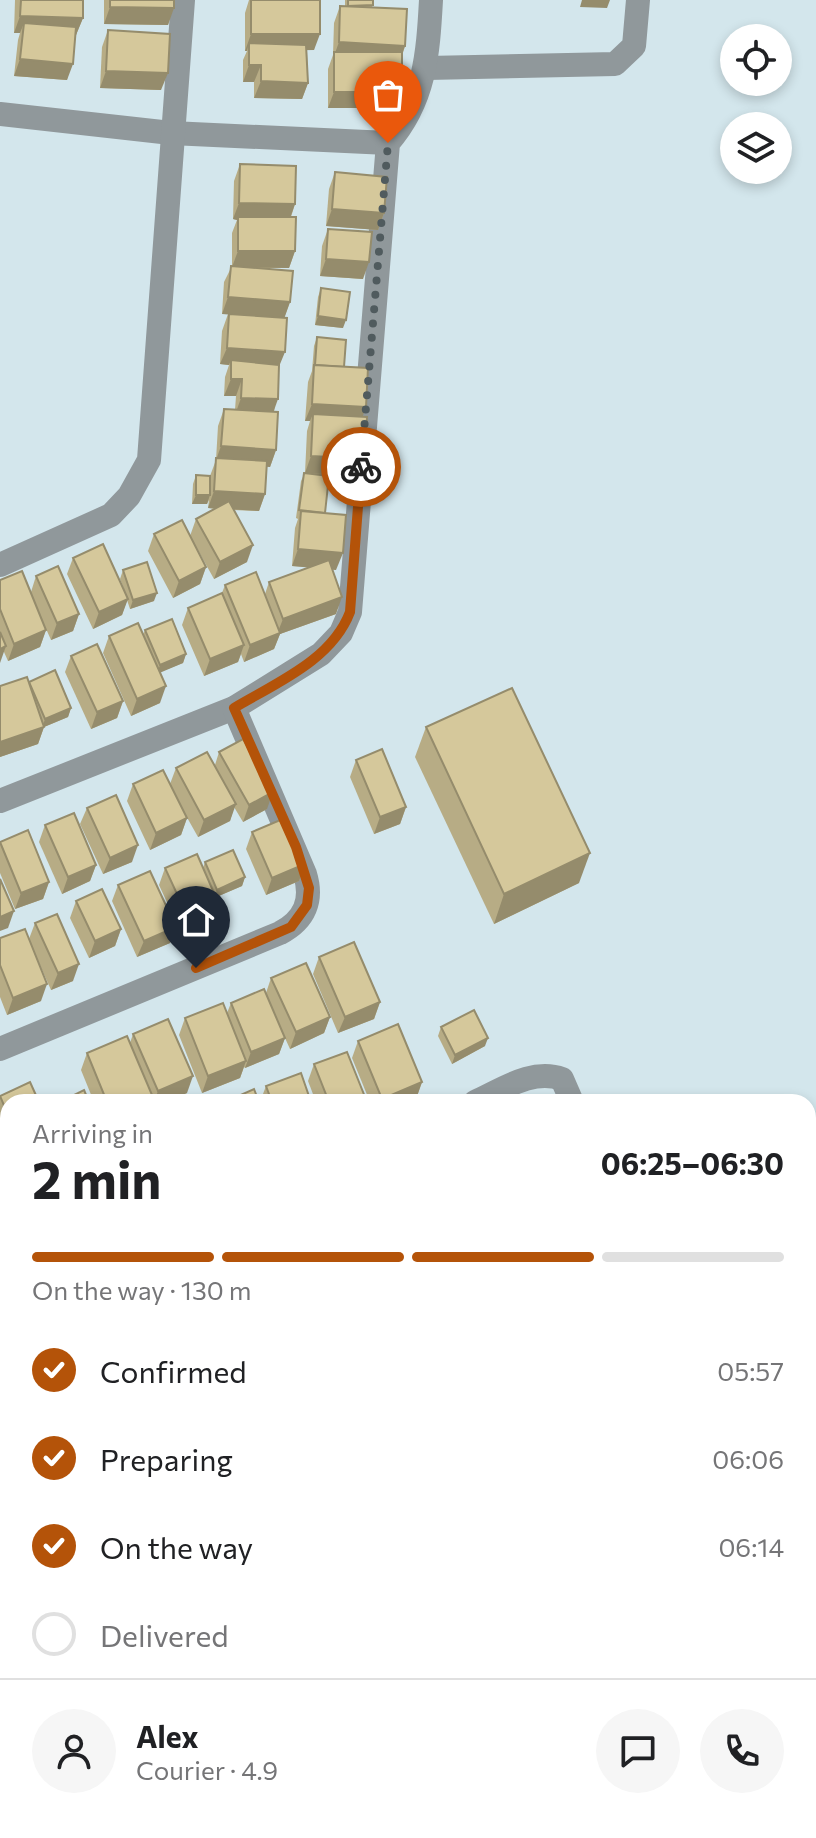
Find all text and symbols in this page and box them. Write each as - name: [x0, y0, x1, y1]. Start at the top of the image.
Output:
- map controls: [720, 24, 792, 184]
- button: locate: [720, 24, 792, 96]
- pin: [354, 61, 422, 143]
- icon: bag: [366, 73, 410, 117]
- button: layers: [720, 112, 792, 184]
- courier: [321, 427, 401, 507]
- icon: bike: [339, 445, 383, 489]
- pin: [162, 886, 230, 968]
- icon: home: [174, 898, 218, 942]
- text: Arriving in: [32, 1117, 153, 1148]
- text: 06:25–06:30: [601, 1144, 784, 1181]
- text: 2 min: [32, 1146, 161, 1210]
- text: On the way · 130 m: [32, 1274, 251, 1305]
- icon: check: [32, 1348, 76, 1392]
- text: Confirmed: [100, 1352, 247, 1389]
- text: 05:57: [717, 1355, 784, 1386]
- icon: check: [32, 1436, 76, 1480]
- text: Preparing: [100, 1440, 233, 1477]
- text: 06:06: [712, 1443, 784, 1474]
- icon: check: [32, 1524, 76, 1568]
- text: On the way: [100, 1528, 253, 1565]
- text: 06:14: [718, 1531, 784, 1562]
- text: Delivered: [100, 1616, 229, 1653]
- button: person: [32, 1709, 116, 1793]
- button: chat: [596, 1709, 680, 1793]
- button: phone: [700, 1709, 784, 1793]
- text: Alex: [136, 1717, 199, 1754]
- text: Courier · 4.9: [136, 1754, 278, 1785]

